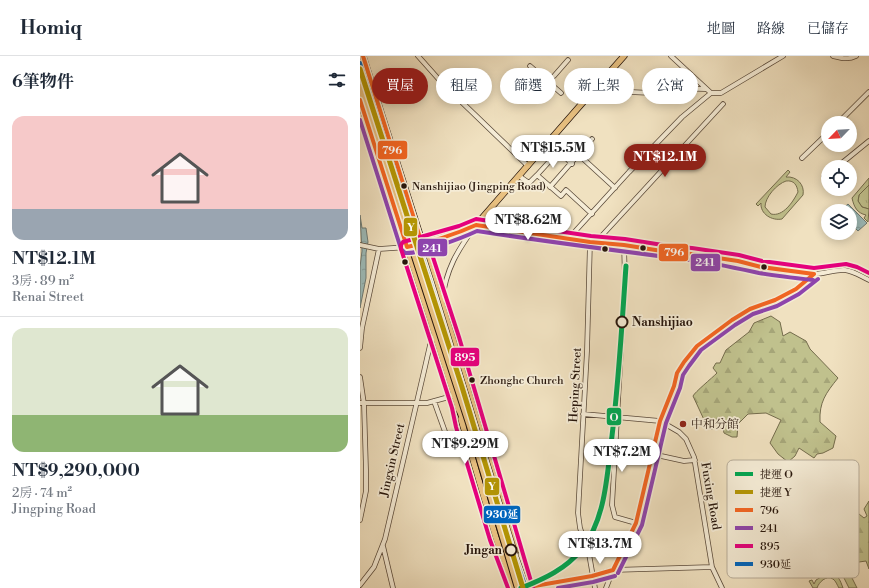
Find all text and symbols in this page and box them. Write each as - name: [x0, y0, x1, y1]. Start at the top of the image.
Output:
- text: Homiq: [20, 16, 82, 40]
- text: 地圖: [707, 20, 735, 38]
- text: 路線: [757, 20, 785, 38]
- text: 已儲存: [807, 20, 849, 38]
- chip: 買屋: [372, 68, 428, 104]
- chip: 租屋: [436, 68, 492, 104]
- chip: 篩選: [500, 68, 556, 104]
- chip: 新上架: [564, 68, 634, 104]
- chip: 公寓: [642, 68, 698, 104]
- icon: filters: [326, 69, 348, 91]
- text: 6筆物件: [12, 71, 74, 93]
- north arrow: [821, 116, 857, 152]
- map controls: [821, 116, 857, 240]
- pin: NT$15.5M: [512, 135, 594, 169]
- line badge: 796: [377, 140, 408, 160]
- text: NT$15.5M: [520, 140, 586, 156]
- icon: home: [144, 142, 216, 214]
- text: 796: [382, 144, 402, 158]
- pin: NT$12.1M: [624, 144, 706, 178]
- text: NT$12.1M: [633, 149, 697, 165]
- button: locate: [821, 160, 857, 196]
- place label: Nanshijiao (Jingping Road): [412, 180, 546, 194]
- marker: Nanshijiao (Jingping Road): [399, 181, 409, 191]
- button: layers: [821, 204, 857, 240]
- pin: NT$8.62M: [487, 207, 569, 241]
- text: NT$8.62M: [494, 212, 562, 228]
- line badge: Y: [403, 217, 418, 237]
- text: Y: [407, 221, 416, 235]
- line badge: 241: [417, 238, 448, 257]
- text: 241: [422, 242, 442, 256]
- unlabelled marker: [638, 243, 648, 253]
- line badge: 796: [658, 243, 689, 262]
- unlabelled marker: [600, 244, 610, 254]
- text: 796: [664, 246, 684, 260]
- text: NT$12.1M: [12, 248, 96, 270]
- line badge: 241: [690, 253, 721, 272]
- text: 241: [695, 256, 715, 270]
- unlabelled marker: [400, 257, 410, 267]
- unlabelled marker: [759, 262, 769, 272]
- text: 3房 · 89 m²: [12, 273, 74, 289]
- text: Renai Street: [12, 289, 84, 305]
- marker: Nanshijiao: [615, 315, 629, 329]
- place label: Nanshijiao: [632, 315, 693, 330]
- street label: Heping Street: [566, 346, 585, 423]
- line badge: 895: [450, 347, 480, 367]
- text: 895: [455, 351, 476, 365]
- icon: home: [144, 354, 216, 426]
- place label: Zhonghe Church: [480, 374, 564, 388]
- marker: Zhonghe Church: [467, 375, 477, 385]
- line badge: O: [606, 407, 622, 426]
- text: O: [609, 411, 619, 425]
- place label: 中和分館: [691, 417, 739, 432]
- marker: 中和分館: [678, 419, 688, 429]
- street label: Jingxin Street: [377, 421, 408, 499]
- pin: NT$9.29M: [424, 431, 506, 465]
- text: NT$9.29M: [431, 436, 499, 452]
- pin: NT$7.2M: [585, 439, 659, 473]
- text: NT$7.2M: [593, 444, 651, 460]
- text: NT$9,290,000: [12, 460, 140, 482]
- legend: [727, 460, 859, 578]
- street label: Fuxing Road: [697, 461, 724, 531]
- text: 捷運 O: [760, 468, 793, 482]
- line badge: Y: [484, 477, 500, 496]
- text: Y: [488, 480, 497, 494]
- text: 2房 · 74 m²: [12, 485, 72, 501]
- text: 捷運 Y: [760, 486, 792, 500]
- text: Jingping Road: [12, 501, 96, 517]
- text: 796: [760, 504, 779, 518]
- line badge: 930延: [483, 505, 521, 524]
- text: 930延: [486, 508, 518, 522]
- text: 241: [760, 522, 778, 536]
- pin: NT$13.7M: [559, 531, 641, 565]
- text: NT$13.7M: [568, 536, 632, 552]
- text: 895: [760, 540, 779, 554]
- place label: Jingan: [463, 543, 503, 558]
- marker: Jingan: [504, 543, 518, 557]
- text: 930延: [760, 558, 791, 572]

